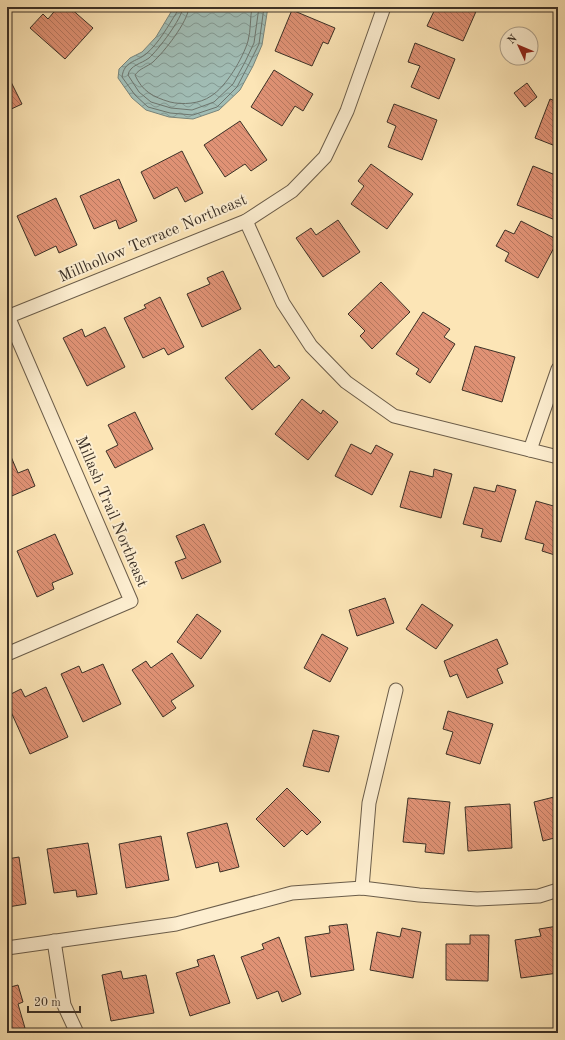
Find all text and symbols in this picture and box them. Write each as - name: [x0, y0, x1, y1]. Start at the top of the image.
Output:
- north arrow: [499, 26, 539, 66]
- text: N: [506, 33, 520, 47]
- street label: Millhollow Terrace Northeast: [57, 192, 250, 286]
- street label: Millash Trail Northeast: [72, 434, 150, 590]
- scale bar: [28, 988, 80, 1014]
- text: 20 m: [34, 997, 61, 1009]

